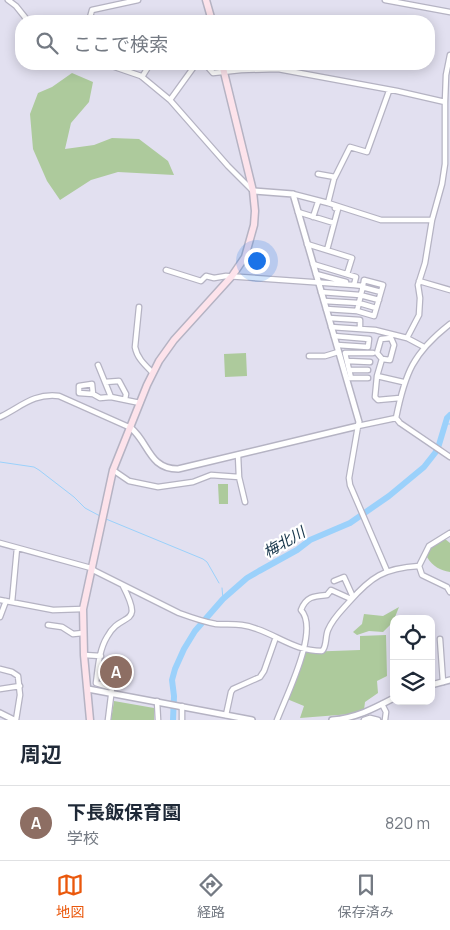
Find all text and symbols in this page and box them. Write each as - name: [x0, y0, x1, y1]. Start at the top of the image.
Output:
- search box: [15, 15, 435, 70]
- icon: search: [33, 29, 61, 57]
- text: ここで検索: [73, 31, 168, 57]
- your location: [244, 248, 270, 274]
- water label: 梅北川: [259, 521, 310, 562]
- map controls: [390, 615, 435, 705]
- button: locate: [390, 615, 435, 660]
- pin: A: [100, 653, 132, 691]
- button: layers: [390, 660, 435, 705]
- text: 周辺: [20, 740, 62, 768]
- text: 下長飯保育園: [67, 799, 181, 825]
- text: A: [31, 812, 41, 834]
- text: 820 m: [385, 812, 430, 834]
- text: 学校: [67, 827, 99, 849]
- tab: 地図: [56, 871, 84, 921]
- tab: 経路: [197, 871, 225, 921]
- tab: 保存済み: [338, 871, 394, 921]

